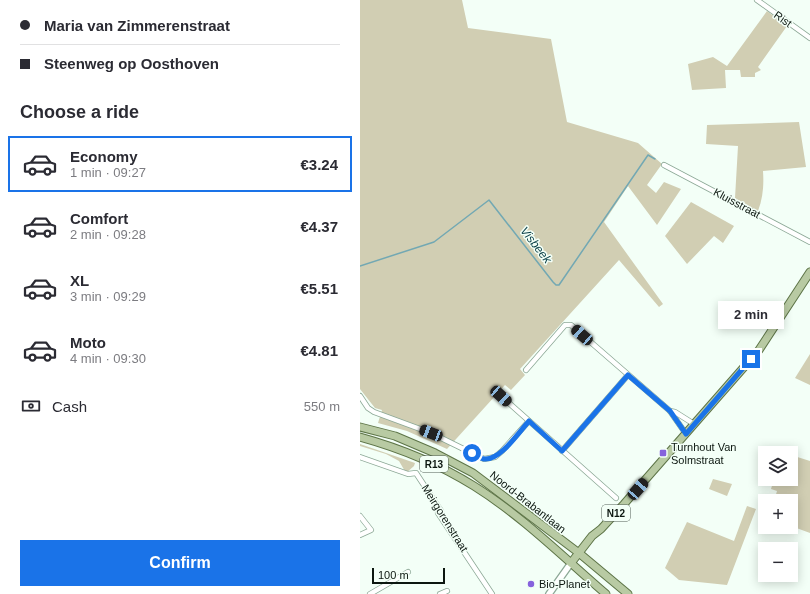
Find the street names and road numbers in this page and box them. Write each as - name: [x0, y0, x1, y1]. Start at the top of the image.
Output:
- street label: Rist: [772, 9, 794, 29]
- street label: Kluisstraat: [712, 186, 762, 220]
- road number: R13: [420, 456, 448, 472]
- street label: Noord-Brabantlaan: [488, 469, 568, 535]
- street label: Meirgorenstraat: [419, 482, 471, 554]
- road number: N12: [602, 505, 630, 521]

